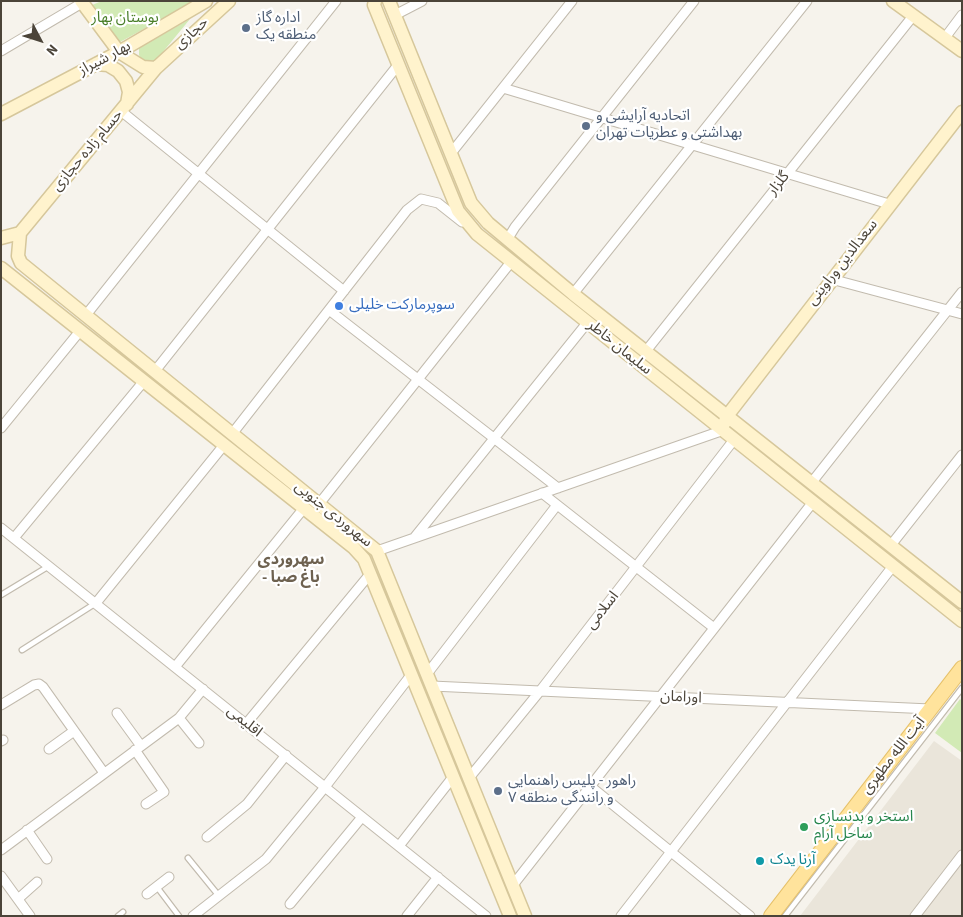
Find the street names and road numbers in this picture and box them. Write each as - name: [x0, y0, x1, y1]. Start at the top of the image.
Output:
- street label: حجازی: [171, 14, 213, 54]
- street label: بهار شیراز: [76, 38, 134, 80]
- street label: حسام زاده حجازی: [49, 107, 127, 195]
- street label: گلزار: [764, 168, 794, 200]
- street label: سعدالدین وراوینی: [804, 216, 882, 310]
- street label: سلیمان خاطر: [583, 317, 655, 379]
- street label: سهروردی جنوبی: [291, 478, 375, 552]
- street label: اسلامی: [583, 588, 623, 634]
- street label: اورامان: [660, 688, 702, 708]
- street label: اقلیمی: [223, 702, 265, 742]
- street label: آیت الله مطهری: [858, 714, 930, 798]

